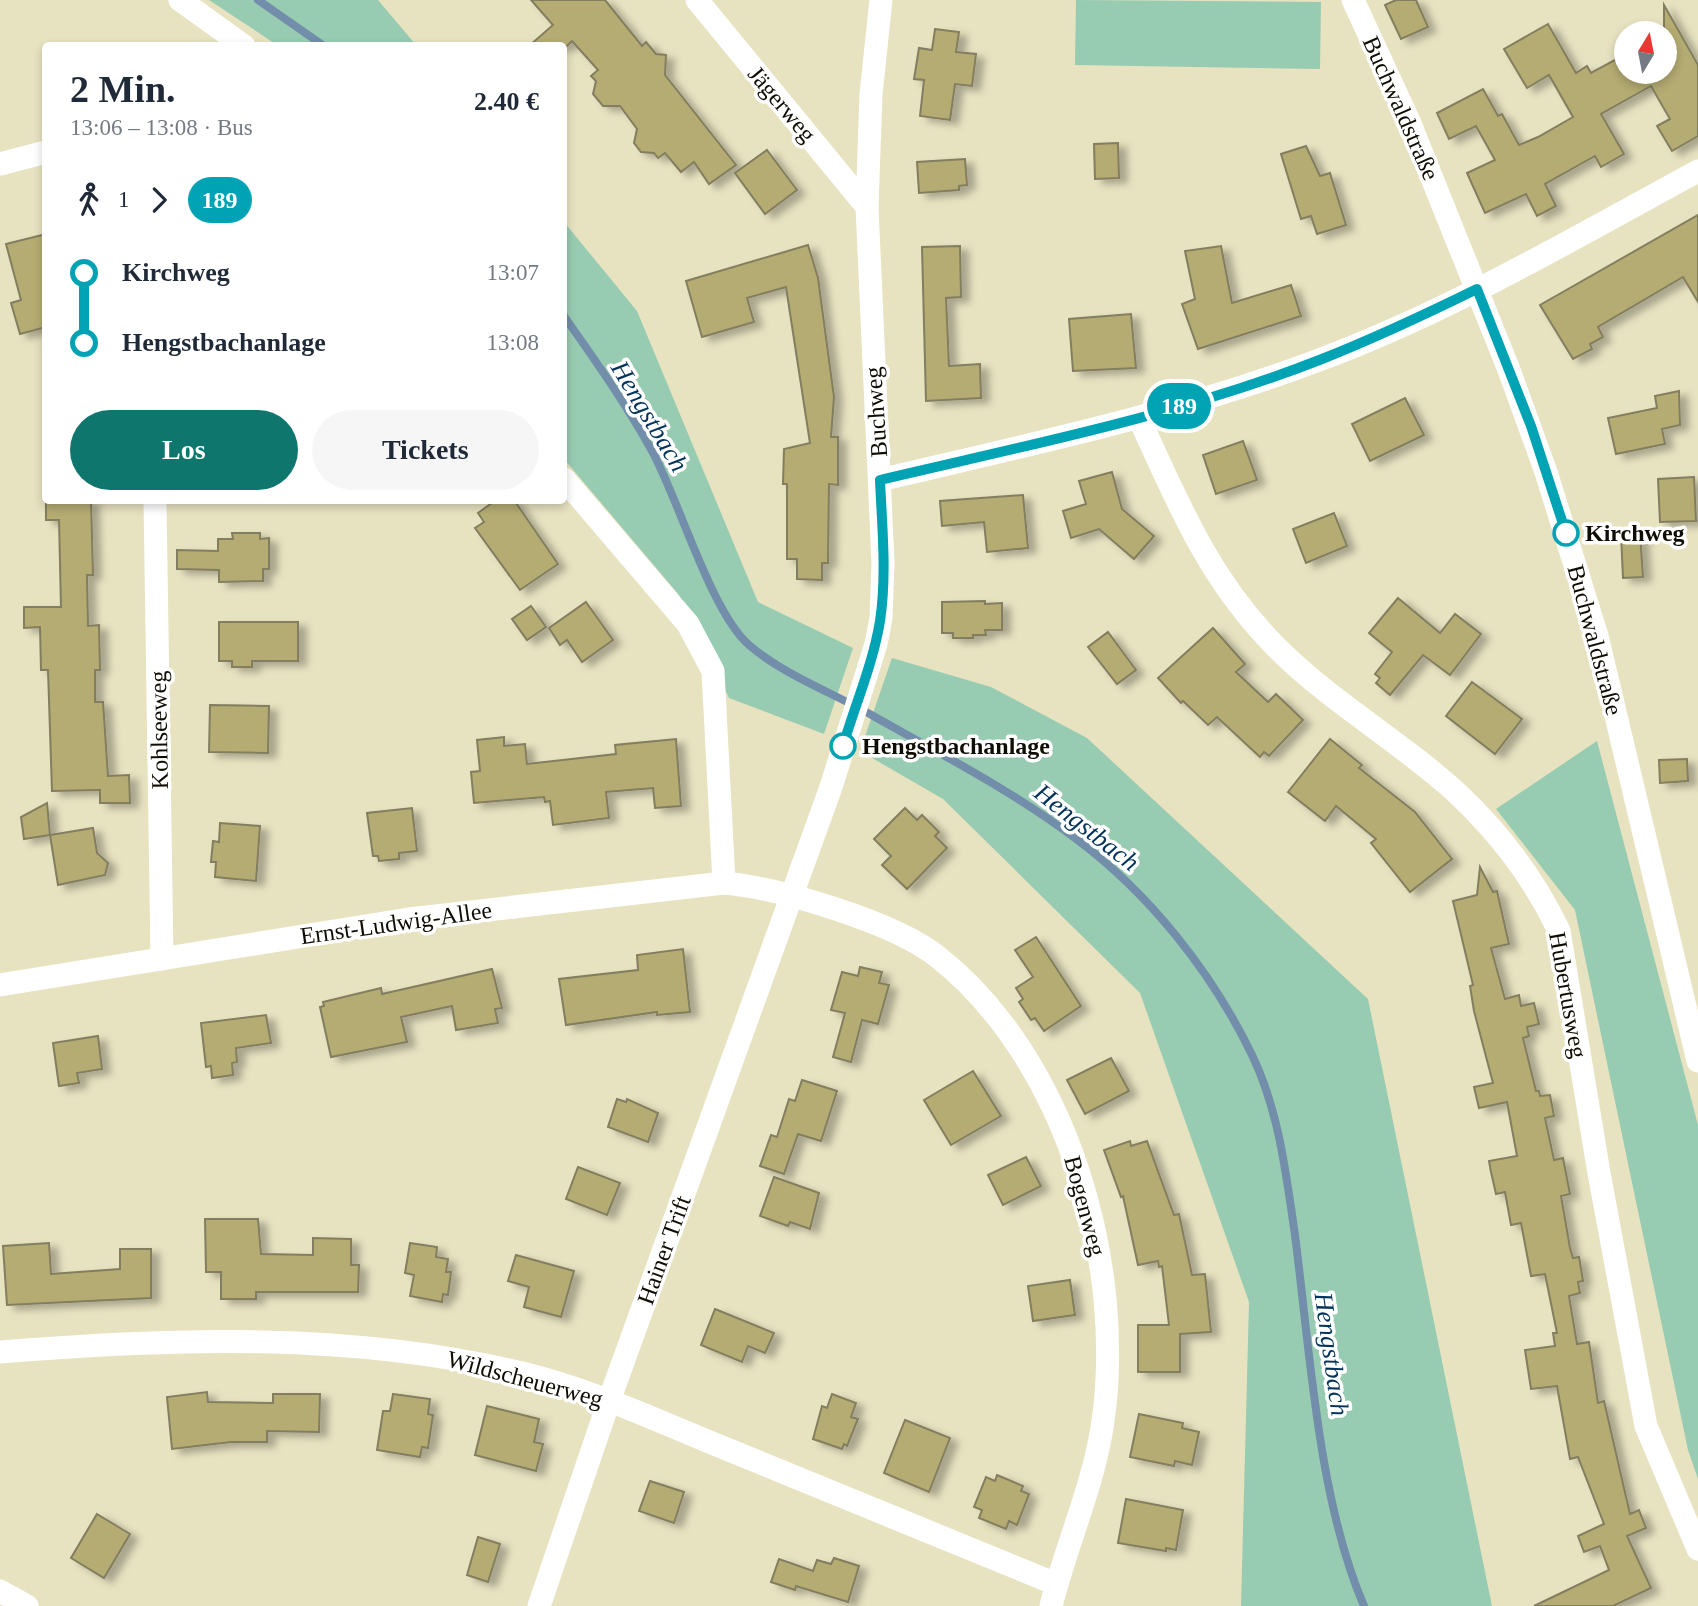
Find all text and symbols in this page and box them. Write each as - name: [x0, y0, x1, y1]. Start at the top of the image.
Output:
- north arrow: [1614, 21, 1676, 84]
- map controls: [1614, 21, 1677, 84]
- street label: Buchwaldstraße: [1358, 32, 1444, 184]
- street label: Jägerweg: [743, 61, 821, 147]
- text: 2 Min.: [70, 68, 176, 110]
- text: 2.40 €: [474, 87, 539, 116]
- text: 13:06 – 13:08 · Bus: [70, 115, 253, 140]
- icon: walk: [70, 181, 108, 219]
- icon: forward: [140, 181, 178, 219]
- text: 1: [118, 187, 130, 212]
- text: 189: [202, 187, 238, 213]
- text: Kirchweg: [122, 258, 230, 287]
- text: 13:07: [487, 260, 539, 285]
- text: Hengstbachanlage: [122, 328, 326, 357]
- text: 13:08: [487, 330, 539, 355]
- water label: Hengstbach: [605, 355, 694, 477]
- street label: Buchweg: [860, 366, 892, 458]
- line badge: 189: [1139, 383, 1219, 429]
- text: 189: [1161, 393, 1197, 419]
- button: Los: [70, 410, 298, 490]
- button: Tickets: [312, 410, 539, 490]
- marker: Kirchweg: [1553, 520, 1579, 546]
- place label: Kirchweg: [1585, 520, 1685, 546]
- street label: Buchwaldstraße: [1562, 562, 1628, 718]
- street label: Kohlseeweg: [145, 670, 173, 790]
- marker: Hengstbachanlage: [830, 733, 856, 759]
- place label: Hengstbachanlage: [862, 733, 1050, 759]
- water label: Hengstbach: [1028, 777, 1145, 877]
- street label: Ernst-Ludwig-Allee: [298, 897, 494, 949]
- street label: Hubertusweg: [1544, 930, 1592, 1060]
- street label: Bogenweg: [1059, 1153, 1111, 1259]
- street label: Hainer Trift: [632, 1192, 696, 1308]
- water label: Hengstbach: [1308, 1290, 1355, 1418]
- street label: Wildscheuerweg: [444, 1346, 606, 1412]

